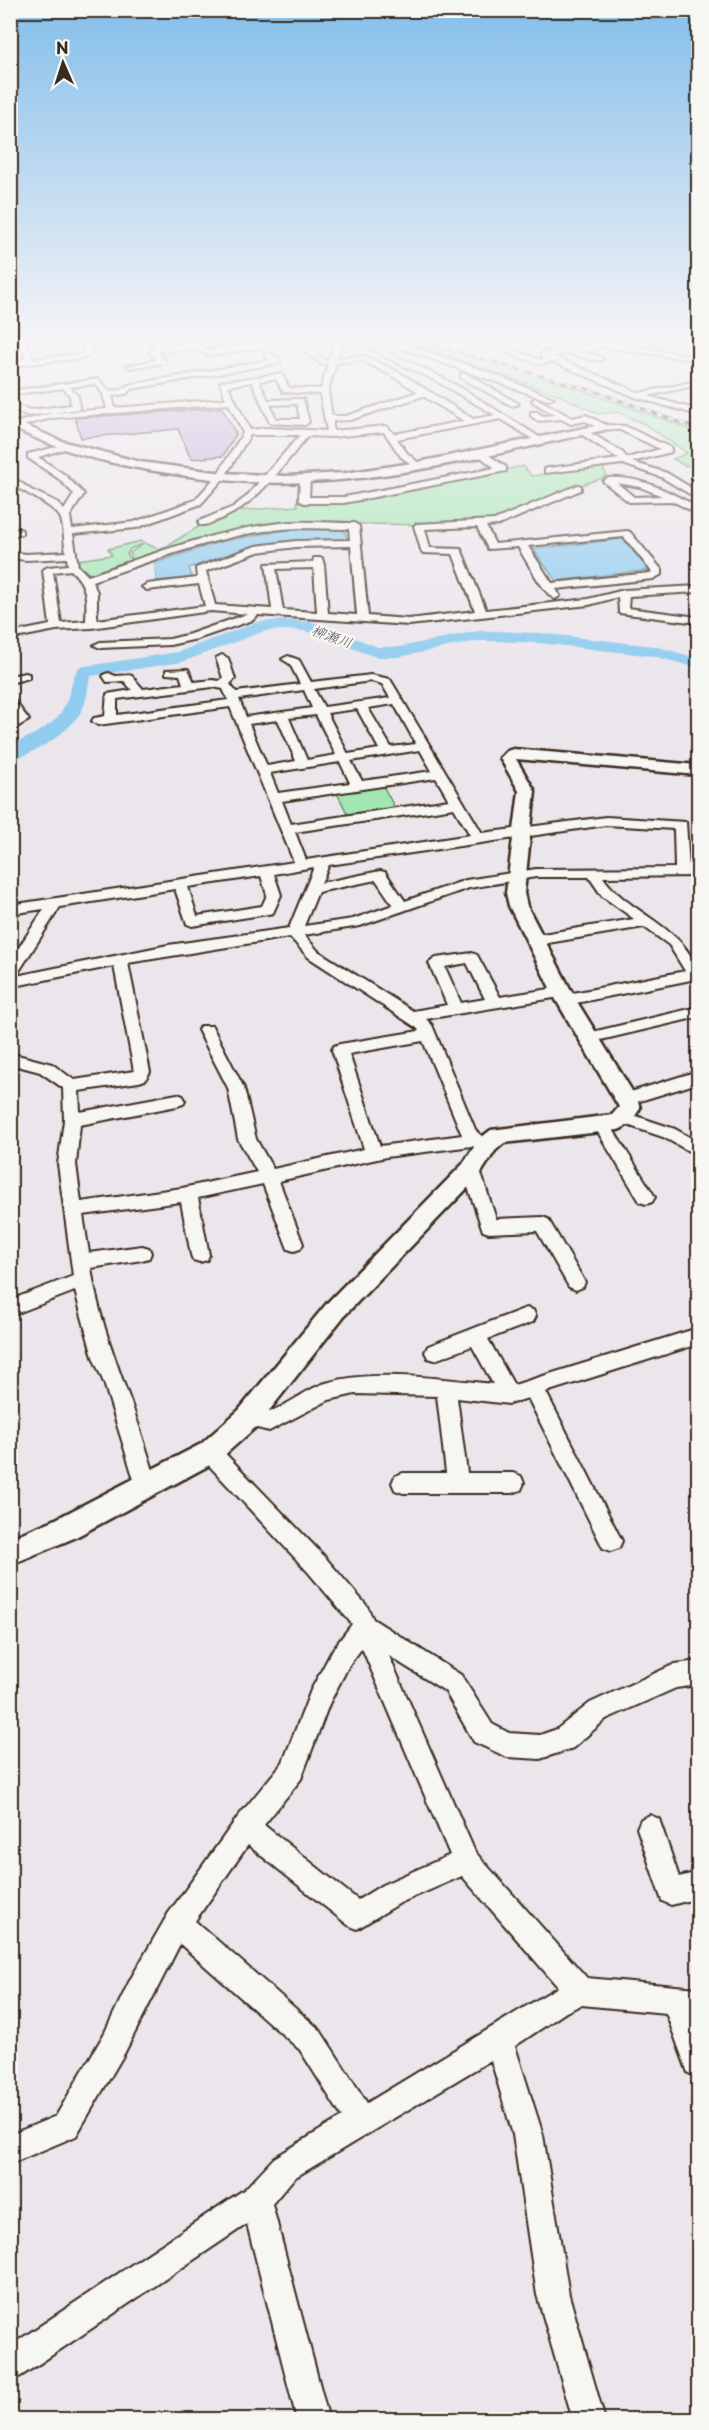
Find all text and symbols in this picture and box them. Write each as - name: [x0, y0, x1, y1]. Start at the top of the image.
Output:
- north arrow: [33, 33, 93, 93]
- text: N: [55, 35, 69, 59]
- water label: 柳瀬川: [309, 619, 355, 653]

